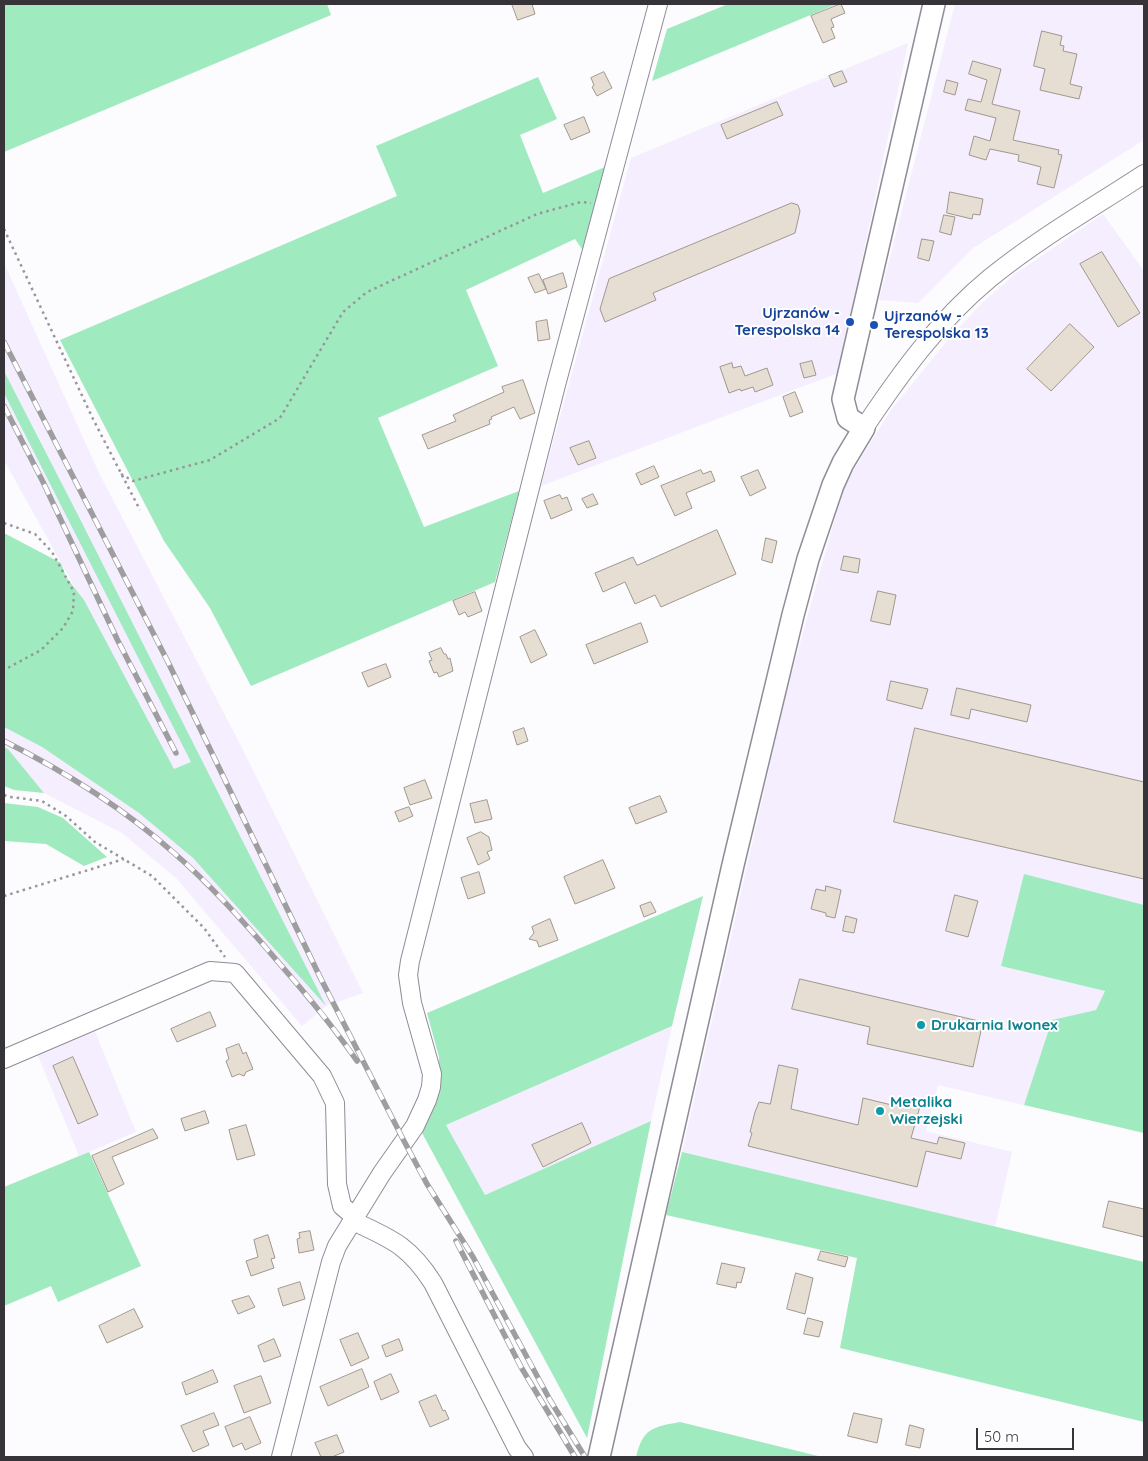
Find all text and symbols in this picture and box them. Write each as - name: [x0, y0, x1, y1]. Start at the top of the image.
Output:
- place label: Ujrzanów - Terespolska 14: [734, 304, 840, 339]
- place label: Ujrzanów - Terespolska 13: [884, 307, 989, 342]
- marker: Ujrzanów - Terespolska 14: [844, 316, 856, 328]
- marker: Ujrzanów - Terespolska 13: [868, 319, 880, 331]
- place label: Drukarnia Iwonex: [931, 1016, 1058, 1034]
- marker: Drukarnia Iwonex: [915, 1019, 927, 1031]
- place label: Metalika Wierzejski: [890, 1093, 962, 1128]
- marker: Metalika Wierzejski: [874, 1105, 886, 1117]
- scale bar: [978, 1418, 1076, 1450]
- text: 50 m: [984, 1427, 1019, 1446]

